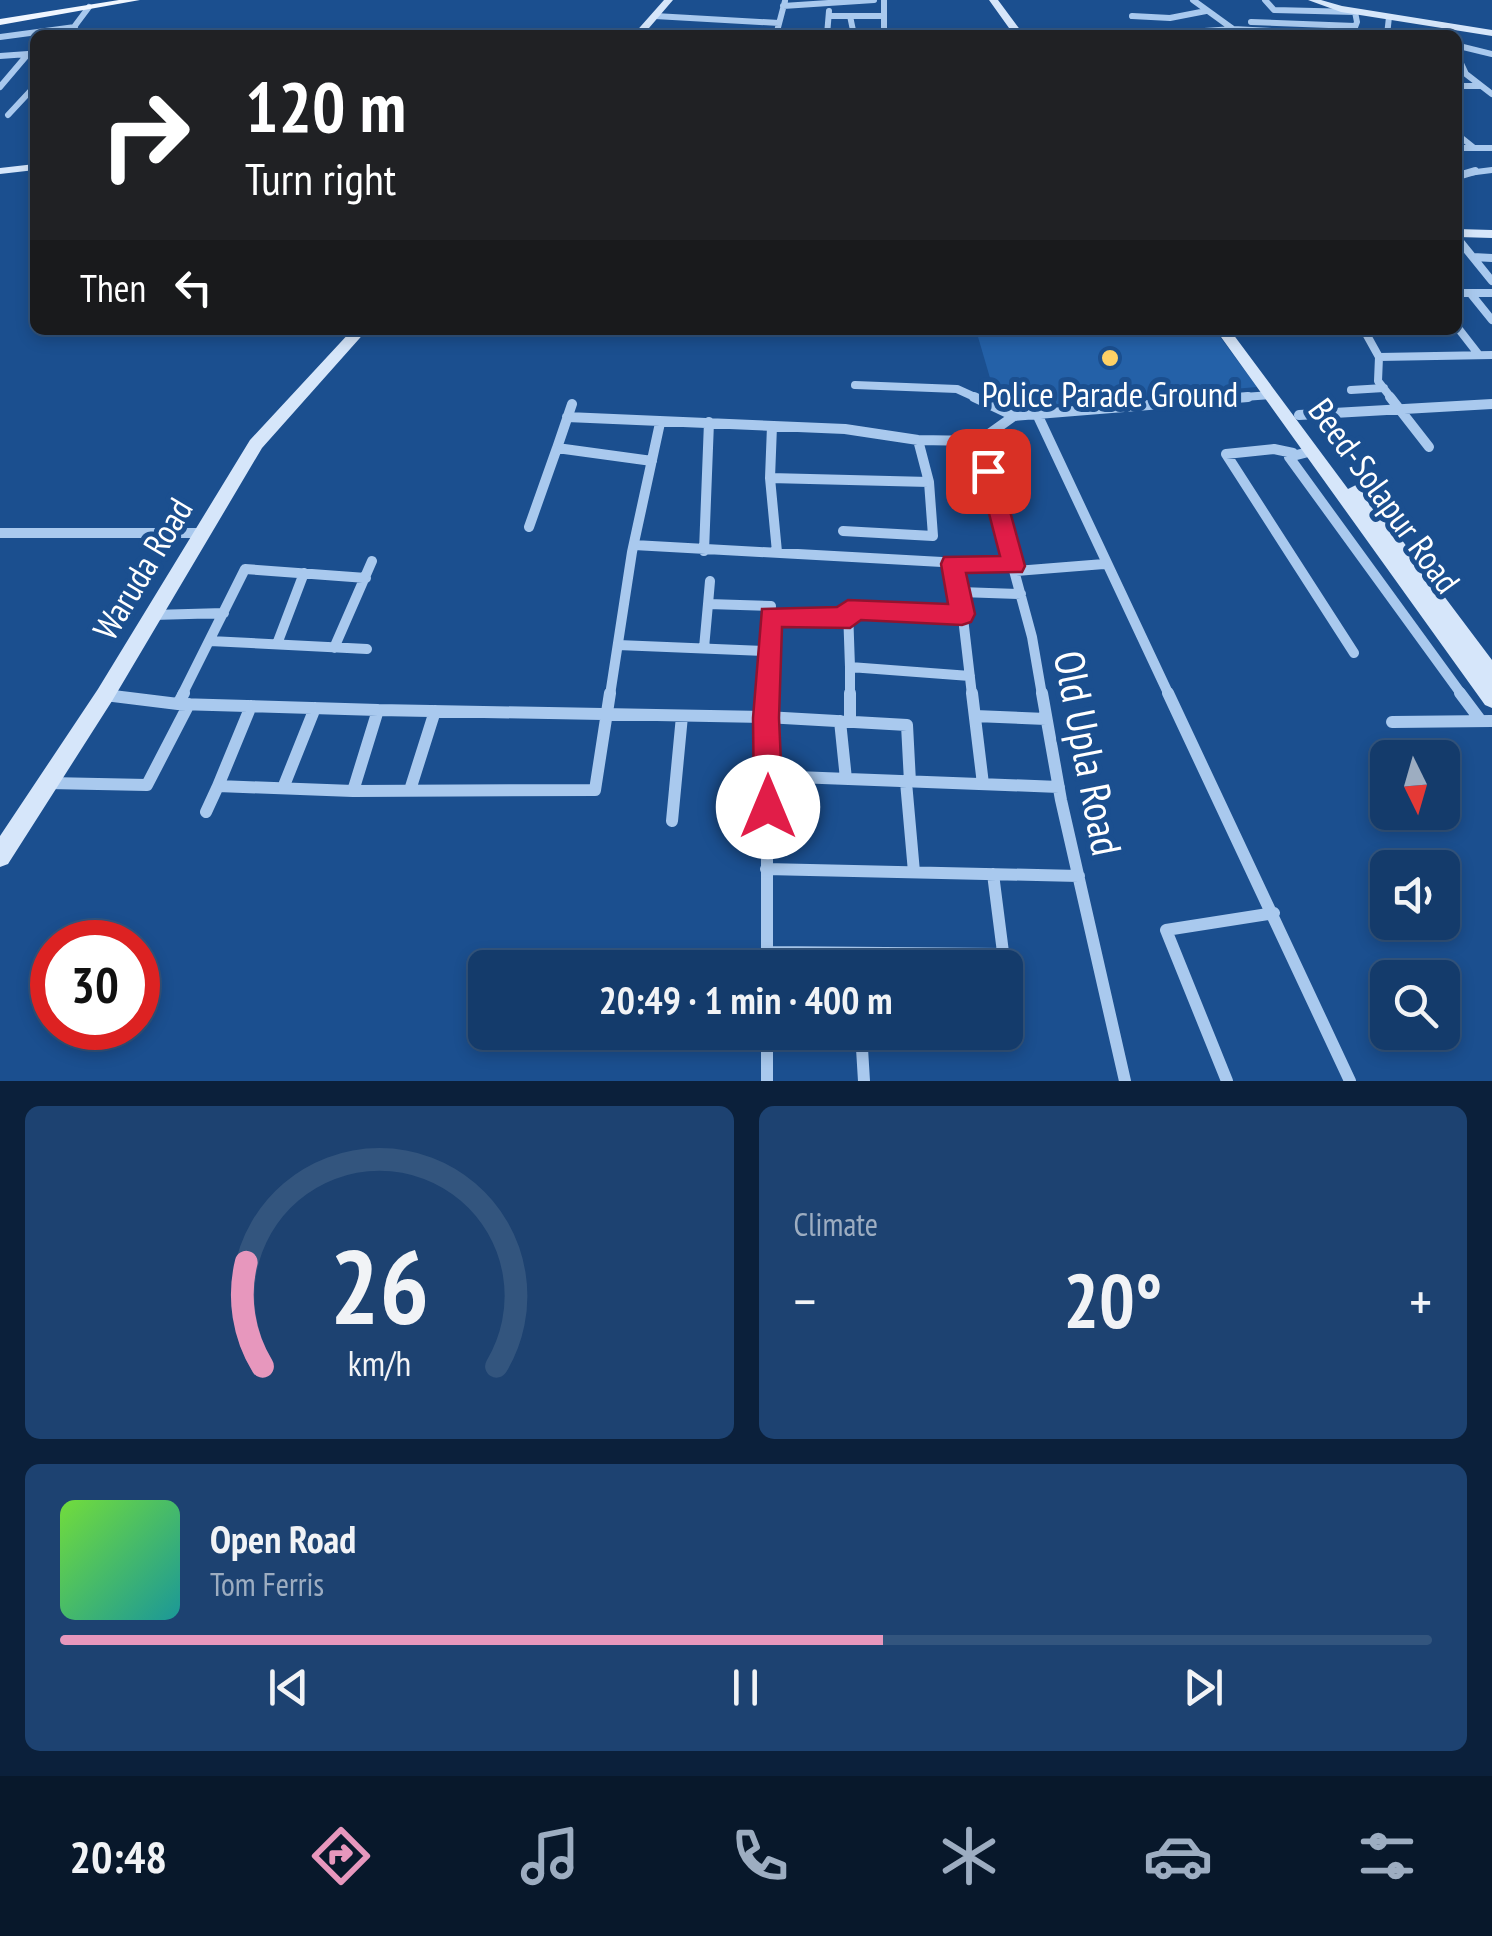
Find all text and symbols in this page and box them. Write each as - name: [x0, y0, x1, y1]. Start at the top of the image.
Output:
- text: 120 m: [245, 61, 406, 151]
- icon: right: [80, 70, 210, 200]
- text: Turn right: [245, 149, 396, 207]
- icon: left: [166, 260, 221, 315]
- text: Then: [80, 263, 146, 312]
- marker: Police Parade Ground: [1099, 347, 1121, 369]
- place label: Police Parade Ground: [982, 371, 1238, 417]
- street label: Beed-Solapur Road: [1299, 389, 1471, 602]
- pin: [946, 429, 1031, 514]
- icon: arrive: [961, 444, 1016, 499]
- street label: Waruda Road: [82, 489, 202, 648]
- street label: Old Upla Road: [1042, 646, 1135, 860]
- north arrow: [1370, 740, 1460, 830]
- map controls: [1370, 740, 1460, 1050]
- position arrow: [716, 755, 820, 859]
- button: sound: [1370, 850, 1460, 940]
- speed limit sign: 30: [30, 920, 160, 1050]
- button: search: [1370, 960, 1460, 1050]
- text: 20:49 · 1 min · 400 m: [599, 975, 892, 1024]
- text: Climate: [794, 1203, 878, 1245]
- text: 26: [330, 1218, 429, 1353]
- text: 20°: [1063, 1252, 1162, 1349]
- text: −: [794, 1265, 816, 1336]
- text: +: [1409, 1265, 1432, 1336]
- text: km/h: [348, 1340, 411, 1386]
- text: Open Road: [210, 1514, 356, 1563]
- text: Tom Ferris: [210, 1563, 324, 1605]
- icon: previous: [261, 1660, 316, 1715]
- icon: pause: [718, 1660, 773, 1715]
- icon: next: [1176, 1660, 1231, 1715]
- icon: directions: [306, 1821, 376, 1891]
- icon: music: [515, 1821, 585, 1891]
- icon: phone: [725, 1821, 795, 1891]
- icon: climate: [934, 1821, 1004, 1891]
- icon: car: [1143, 1821, 1213, 1891]
- icon: filters: [1352, 1821, 1422, 1891]
- text: 20:48: [70, 1827, 167, 1885]

